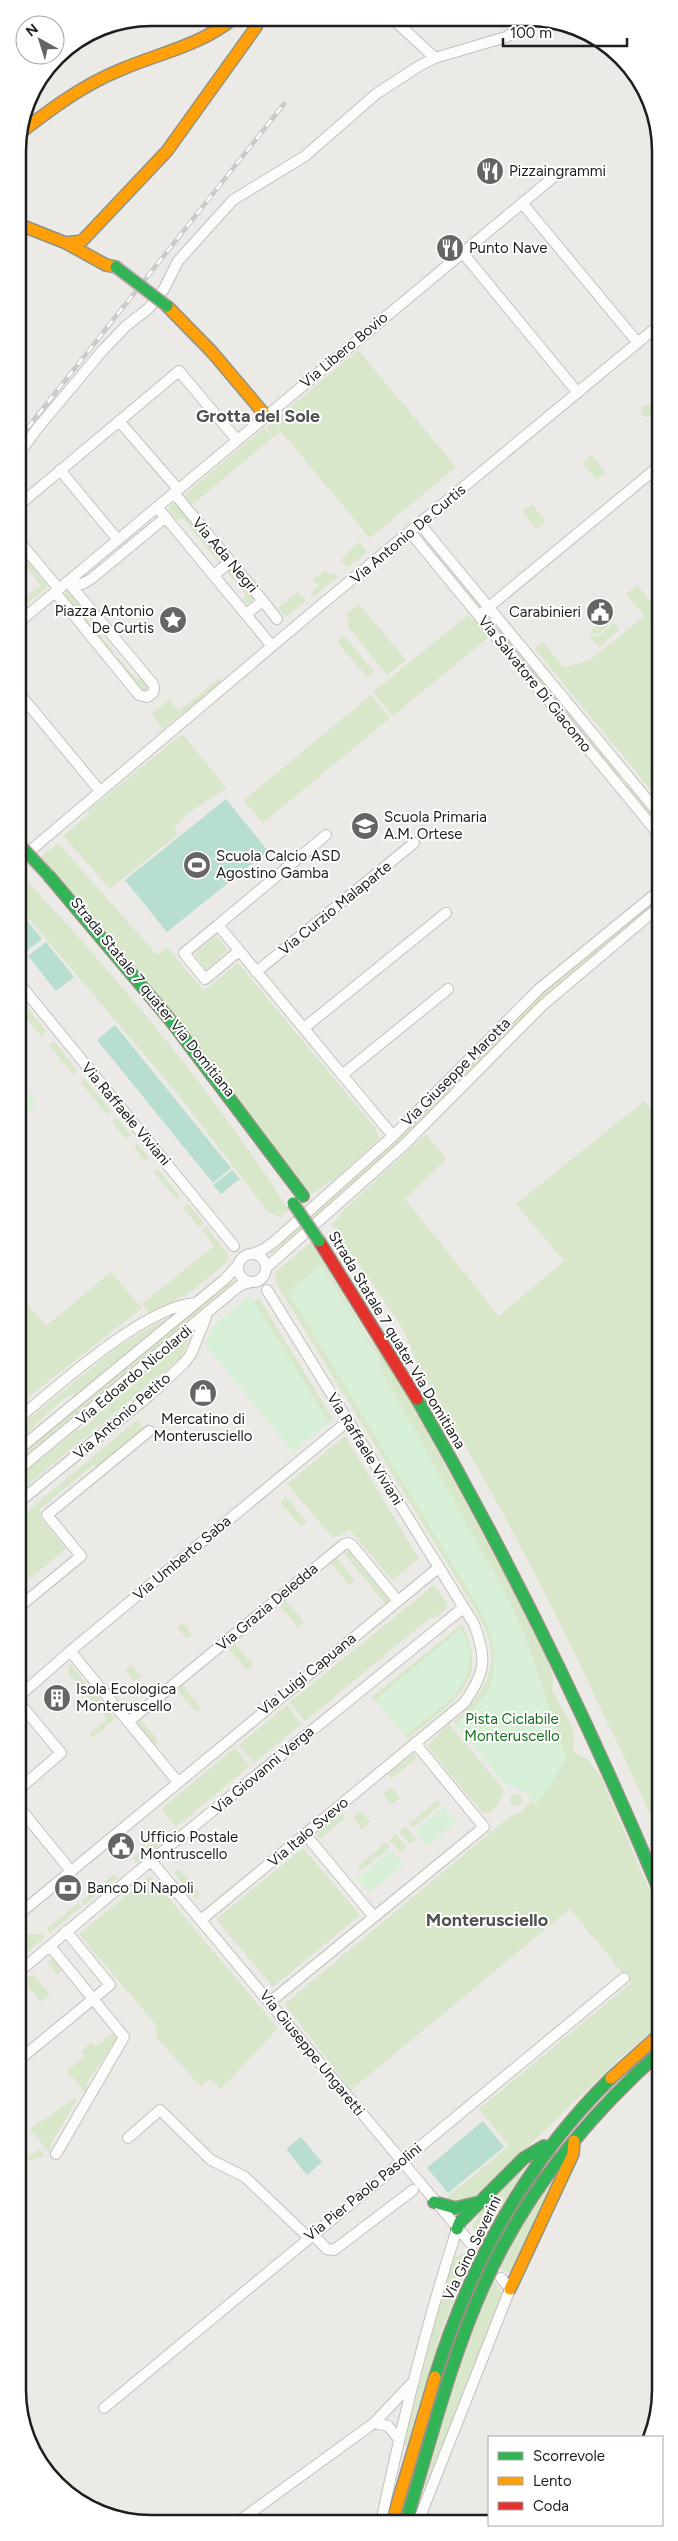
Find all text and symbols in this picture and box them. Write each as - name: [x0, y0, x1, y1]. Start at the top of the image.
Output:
- north arrow: [15, 15, 65, 65]
- scale bar: [503, 15, 627, 47]
- text: N: [23, 20, 42, 40]
- text: 100 m: [510, 24, 552, 42]
- restaurant icon: Pizzaingrammi: [475, 156, 505, 186]
- place label: Pizzaingrammi: [509, 162, 606, 180]
- restaurant icon: Punto Nave: [435, 233, 465, 263]
- place label: Punto Nave: [469, 239, 547, 257]
- street label: Via Libero Bovio: [297, 308, 392, 392]
- district label: Grotta del Sole: [196, 405, 320, 427]
- street label: Via Antonio De Curtis: [347, 481, 469, 587]
- street label: Via Ada Negri: [188, 514, 262, 596]
- public building icon: Carabinieri: [585, 597, 615, 627]
- place label: Piazza Antonio De Curtis: [55, 602, 154, 637]
- place label: Carabinieri: [509, 603, 581, 621]
- place icon: Piazza Antonio De Curtis: [158, 605, 188, 635]
- street label: Via Salvatore Di Giacomo: [474, 612, 596, 756]
- place label: Scuola Primaria A.M. Ortese: [384, 808, 487, 843]
- school or university icon: Scuola Primaria A.M. Ortese: [350, 811, 380, 841]
- place label: Scuola Calcio ASD Agostino Gamba: [216, 847, 341, 882]
- sports icon: Scuola Calcio ASD Agostino Gamba: [182, 850, 212, 880]
- street label: Via Curzio Malaparte: [275, 857, 395, 959]
- street label: Strada Statale 7 quater Via Domitiana: [67, 894, 239, 1100]
- street label: Via Giuseppe Marotta: [398, 1014, 514, 1130]
- street label: Via Raffaele Viviani: [78, 1059, 174, 1169]
- street label: Strada Statale 7 quater Via Domitiana: [325, 1228, 469, 1452]
- street label: Via Edoardo Nicolardi: [72, 1321, 196, 1429]
- street label: Via Antonio Petito: [70, 1369, 174, 1463]
- shop icon: Mercatino di Monterusciello: [188, 1378, 218, 1408]
- street label: Via Raffaele Viviani: [323, 1390, 407, 1508]
- place label: Mercatino di Monterusciello: [153, 1410, 253, 1445]
- street label: Via Umberto Saba: [129, 1512, 235, 1604]
- street label: Via Grazia Deledda: [213, 1559, 321, 1655]
- street label: Via Luigi Capuana: [255, 1629, 359, 1719]
- place label: Isola Ecologica Monteruscello: [76, 1680, 176, 1715]
- building icon: Isola Ecologica Monteruscello: [42, 1683, 72, 1713]
- park label: Pista Ciclabile Monteruscello: [464, 1710, 560, 1745]
- street label: Via Giovanni Verga: [208, 1722, 318, 1818]
- street label: Via Italo Svevo: [264, 1793, 352, 1871]
- place label: Ufficio Postale Montruscello: [140, 1828, 238, 1863]
- public building icon: Ufficio Postale Montruscello: [106, 1831, 136, 1861]
- bank icon: Banco Di Napoli: [53, 1873, 83, 1903]
- place label: Banco Di Napoli: [87, 1879, 194, 1897]
- district label: Monterusciello: [426, 1909, 548, 1931]
- street label: Via Giuseppe Ungaretti: [256, 1986, 368, 2120]
- street label: Via Pier Paolo Pasolini: [301, 2139, 425, 2245]
- street label: Via Gino Severini: [439, 2193, 505, 2303]
- legend: [488, 2436, 663, 2526]
- text: Scorrevole: [533, 2447, 605, 2465]
- text: Lento: [533, 2472, 572, 2490]
- text: Coda: [533, 2497, 569, 2515]

